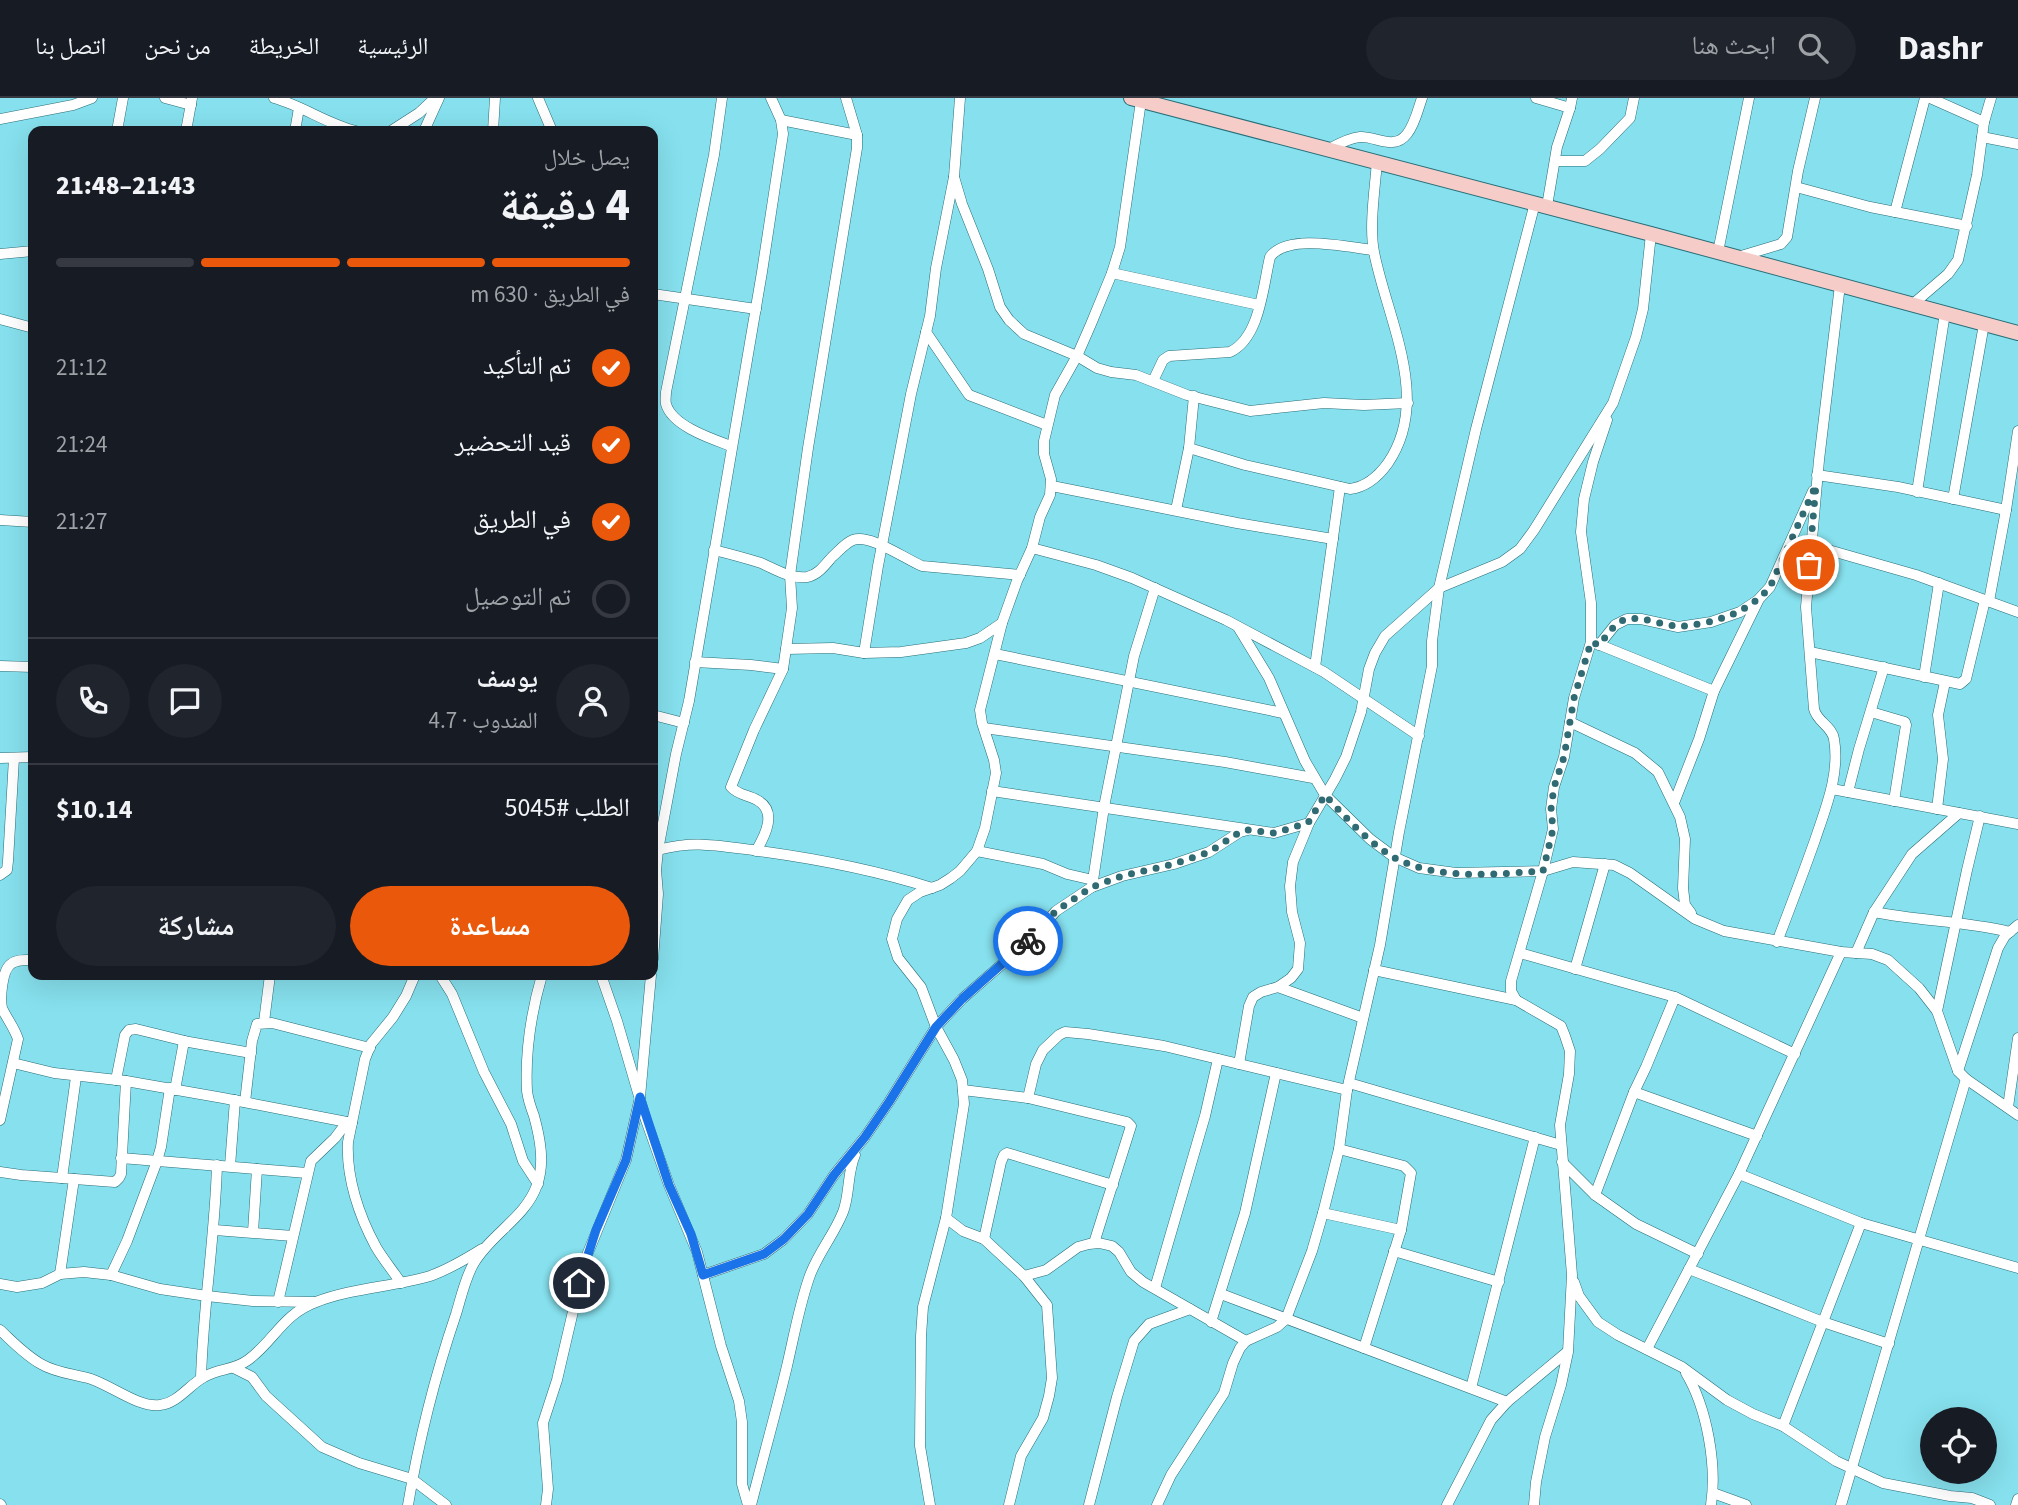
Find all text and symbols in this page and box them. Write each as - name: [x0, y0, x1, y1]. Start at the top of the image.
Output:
- search box: [1366, 17, 1856, 80]
- text: Dashr: [1898, 25, 1983, 72]
- text: ابحث هنا: [1692, 27, 1776, 64]
- text: اتصل بنا: [35, 29, 106, 64]
- text: من نحن: [144, 29, 211, 64]
- text: الخريطة: [249, 29, 319, 64]
- text: الرئيسية: [357, 29, 429, 64]
- icon: search: [1794, 29, 1832, 67]
- text: يصل خلال: [544, 141, 630, 174]
- text: 21:43–21:48: [56, 167, 196, 204]
- text: 4 دقيقة: [500, 173, 630, 238]
- text: في الطريق · 630 m: [470, 278, 630, 311]
- text: تم التأكيد: [483, 347, 571, 384]
- icon: check: [592, 349, 630, 387]
- text: 21:12: [56, 351, 107, 384]
- text: قيد التحضير: [455, 424, 571, 461]
- icon: check: [592, 426, 630, 464]
- text: 21:24: [56, 428, 107, 461]
- text: في الطريق: [473, 501, 571, 538]
- icon: check: [592, 503, 630, 541]
- text: 21:27: [56, 505, 107, 538]
- pin: [1779, 535, 1839, 595]
- icon: bag: [1790, 546, 1828, 584]
- text: تم التوصيل: [465, 578, 571, 615]
- text: يوسف: [477, 660, 538, 697]
- button: phone: [56, 664, 130, 738]
- button: chat: [148, 664, 222, 738]
- button: person: [556, 664, 630, 738]
- text: المندوب · 4.7: [428, 704, 538, 737]
- text: الطلب #5045: [505, 789, 630, 826]
- text: $10.14: [56, 791, 132, 828]
- button: مشاركة: [56, 886, 336, 966]
- button: مساعدة: [350, 886, 630, 966]
- courier: [993, 906, 1063, 976]
- icon: bike: [1009, 922, 1047, 960]
- pin: [549, 1253, 609, 1313]
- icon: home: [560, 1264, 598, 1302]
- map controls: [1920, 1407, 1997, 1484]
- button: locate: [1920, 1407, 1997, 1484]

